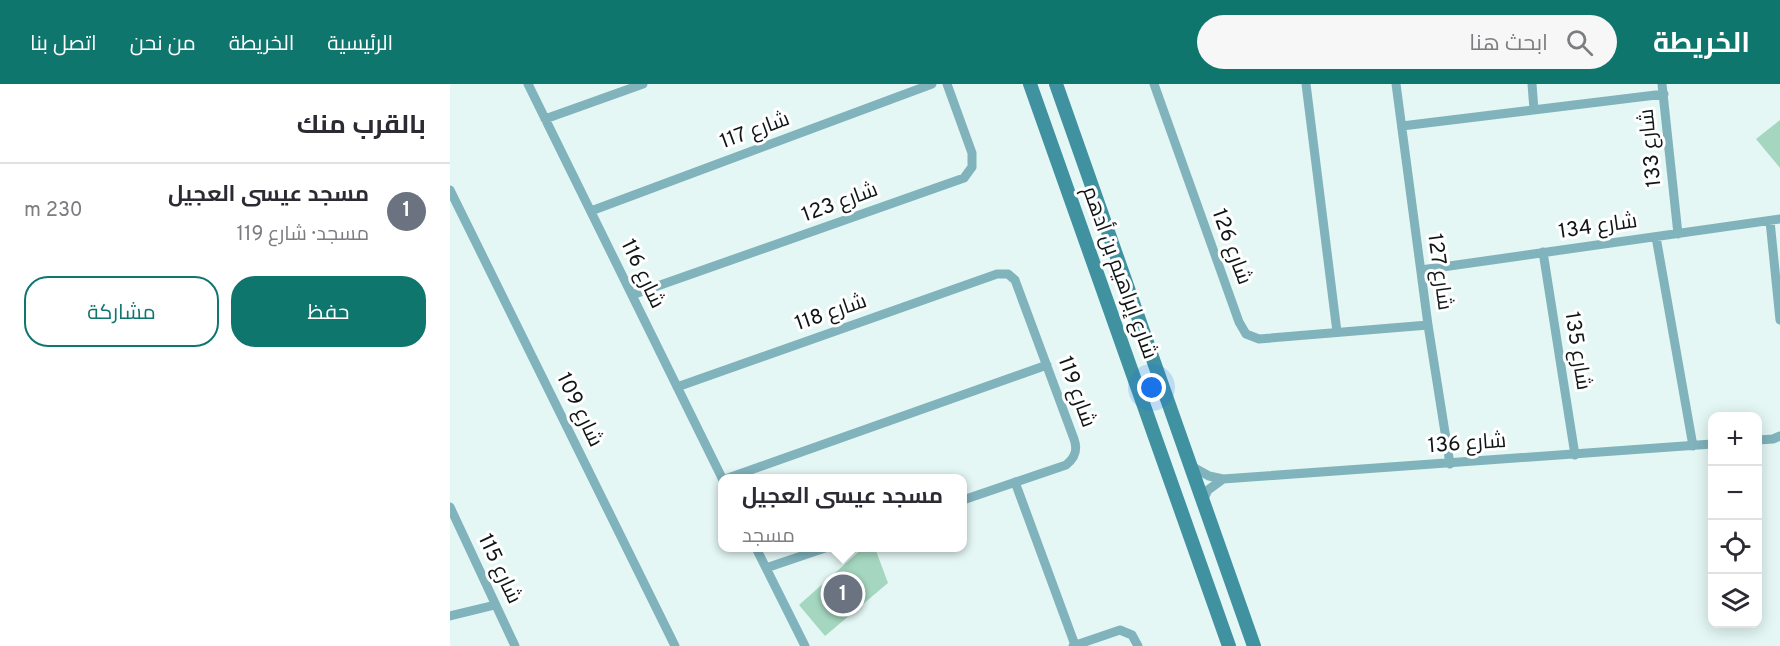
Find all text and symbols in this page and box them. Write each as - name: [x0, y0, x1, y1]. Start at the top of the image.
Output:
- search box: [1197, 15, 1617, 69]
- icon: search: [1563, 26, 1596, 59]
- text: الخريطة: [1653, 27, 1750, 63]
- text: اتصل بنا: [30, 31, 97, 58]
- text: من نحن: [130, 31, 196, 58]
- text: الخريطة: [229, 31, 294, 58]
- text: الرئيسية: [327, 31, 393, 58]
- text: ابحث هنا: [1469, 31, 1548, 58]
- street label: شارع 117: [716, 106, 794, 156]
- street label: شارع 133: [1633, 107, 1669, 189]
- text: بالقرب منك: [297, 110, 426, 143]
- street label: شارع 123: [798, 177, 882, 229]
- text: مسجد عيسى العجيل: [168, 182, 369, 209]
- street label: شارع إبراهيم بن أدهم: [1075, 182, 1164, 363]
- text: 230 m: [24, 198, 83, 224]
- text: 1: [403, 198, 411, 224]
- street label: شارع 126: [1205, 205, 1257, 289]
- street label: شارع 134: [1557, 208, 1639, 246]
- text: مسجد · شارع 119: [236, 222, 369, 248]
- street label: شارع 127: [1420, 232, 1458, 312]
- street label: شارع 116: [614, 235, 670, 313]
- button: مشاركة: [24, 276, 219, 347]
- button: حفظ: [231, 276, 426, 347]
- street label: شارع 118: [792, 288, 870, 338]
- street label: شارع 135: [1557, 310, 1597, 392]
- street label: شارع 119: [1051, 353, 1101, 431]
- street label: شارع 109: [549, 368, 609, 452]
- your location: [1137, 373, 1166, 402]
- map controls: [1708, 412, 1762, 628]
- button: +: [1708, 412, 1762, 466]
- street label: شارع 136: [1427, 428, 1507, 460]
- button: −: [1708, 466, 1762, 520]
- popup: [718, 474, 967, 552]
- text: مسجد عيسى العجيل: [742, 484, 943, 511]
- button: locate: [1708, 520, 1762, 574]
- text: مسجد: [742, 524, 795, 550]
- street label: شارع 115: [471, 530, 527, 608]
- pin: 1: [824, 572, 862, 616]
- button: layers: [1708, 574, 1762, 628]

